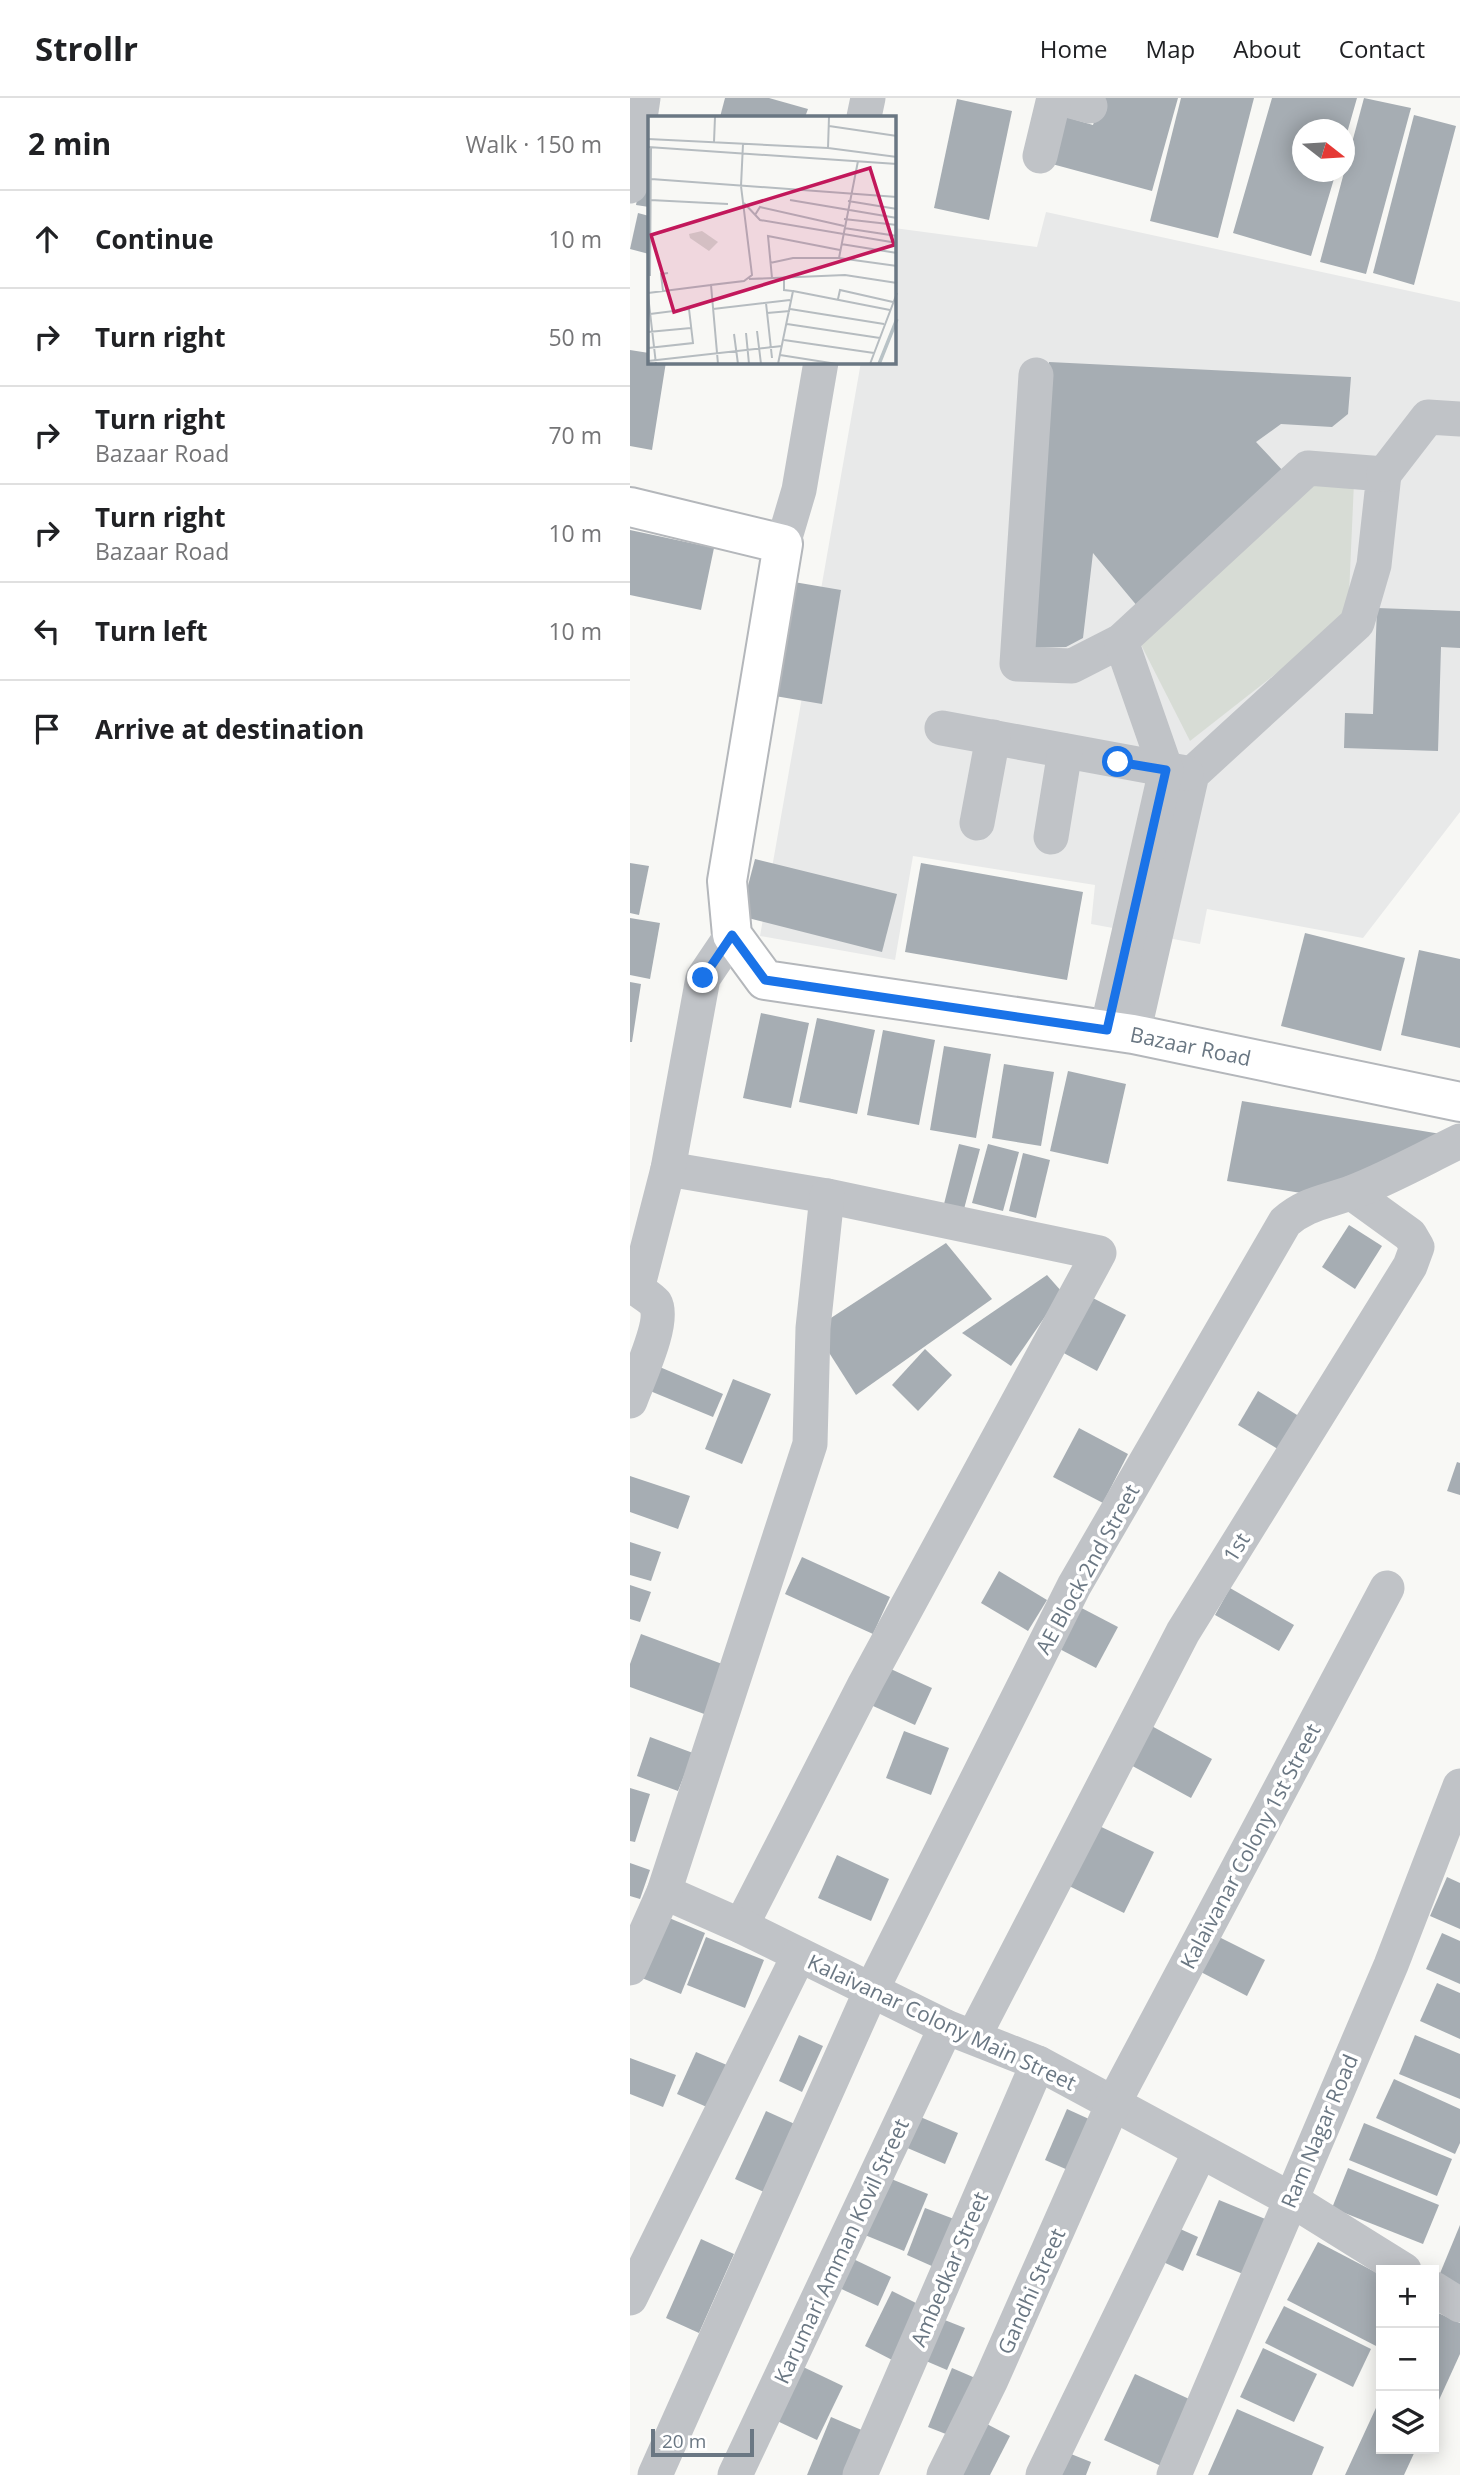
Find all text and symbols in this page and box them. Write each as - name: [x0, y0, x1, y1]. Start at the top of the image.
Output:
- text: Strollr: [35, 26, 138, 71]
- text: Home: [1040, 32, 1108, 65]
- text: Map: [1146, 32, 1195, 65]
- text: About: [1233, 32, 1301, 65]
- text: Contact: [1339, 32, 1425, 65]
- inset map: [648, 116, 896, 364]
- north arrow: [1292, 119, 1355, 182]
- text: 2 min: [28, 123, 111, 164]
- text: Walk · 150 m: [465, 128, 602, 160]
- icon: ahead: [28, 220, 66, 258]
- text: Continue: [95, 221, 214, 257]
- text: 10 m: [548, 223, 602, 255]
- icon: right: [28, 318, 66, 356]
- text: Turn right: [95, 319, 226, 355]
- text: 50 m: [548, 321, 602, 353]
- text: Turn right: [95, 401, 226, 437]
- icon: right: [28, 416, 66, 454]
- text: 70 m: [548, 419, 602, 451]
- text: Bazaar Road: [95, 437, 229, 469]
- text: Turn right: [95, 499, 226, 535]
- icon: right: [28, 514, 66, 552]
- text: 10 m: [548, 517, 602, 549]
- text: Bazaar Road: [95, 535, 229, 567]
- icon: left: [28, 612, 66, 650]
- text: Turn left: [95, 613, 207, 649]
- text: 10 m: [548, 615, 602, 647]
- icon: arrive: [28, 710, 66, 748]
- text: Arrive at destination: [95, 711, 364, 747]
- route start: [1102, 746, 1133, 777]
- route end: [687, 962, 718, 993]
- street label: Bazaar Road: [1128, 1020, 1254, 1072]
- street label: AE Block 2nd Street: [1029, 1479, 1145, 1659]
- street label: 1st: [1216, 1527, 1256, 1567]
- street label: Kalaivanar Colony 1st Street: [1173, 1719, 1327, 1973]
- street label: Kalaivanar Colony Main Street: [803, 1947, 1081, 2097]
- street label: Ram Nagar Road: [1274, 2050, 1364, 2212]
- street label: Karumari Amman Kovil Street: [767, 2114, 915, 2388]
- street label: Ambedkar Street: [904, 2187, 994, 2351]
- street label: Gandhi Street: [991, 2224, 1071, 2358]
- map controls: [1376, 2265, 1439, 2454]
- button: +: [1376, 2265, 1439, 2328]
- button: −: [1376, 2328, 1439, 2391]
- button: layers: [1376, 2391, 1439, 2454]
- scale bar: [651, 2426, 754, 2458]
- text: 20 m: [662, 2428, 706, 2454]

